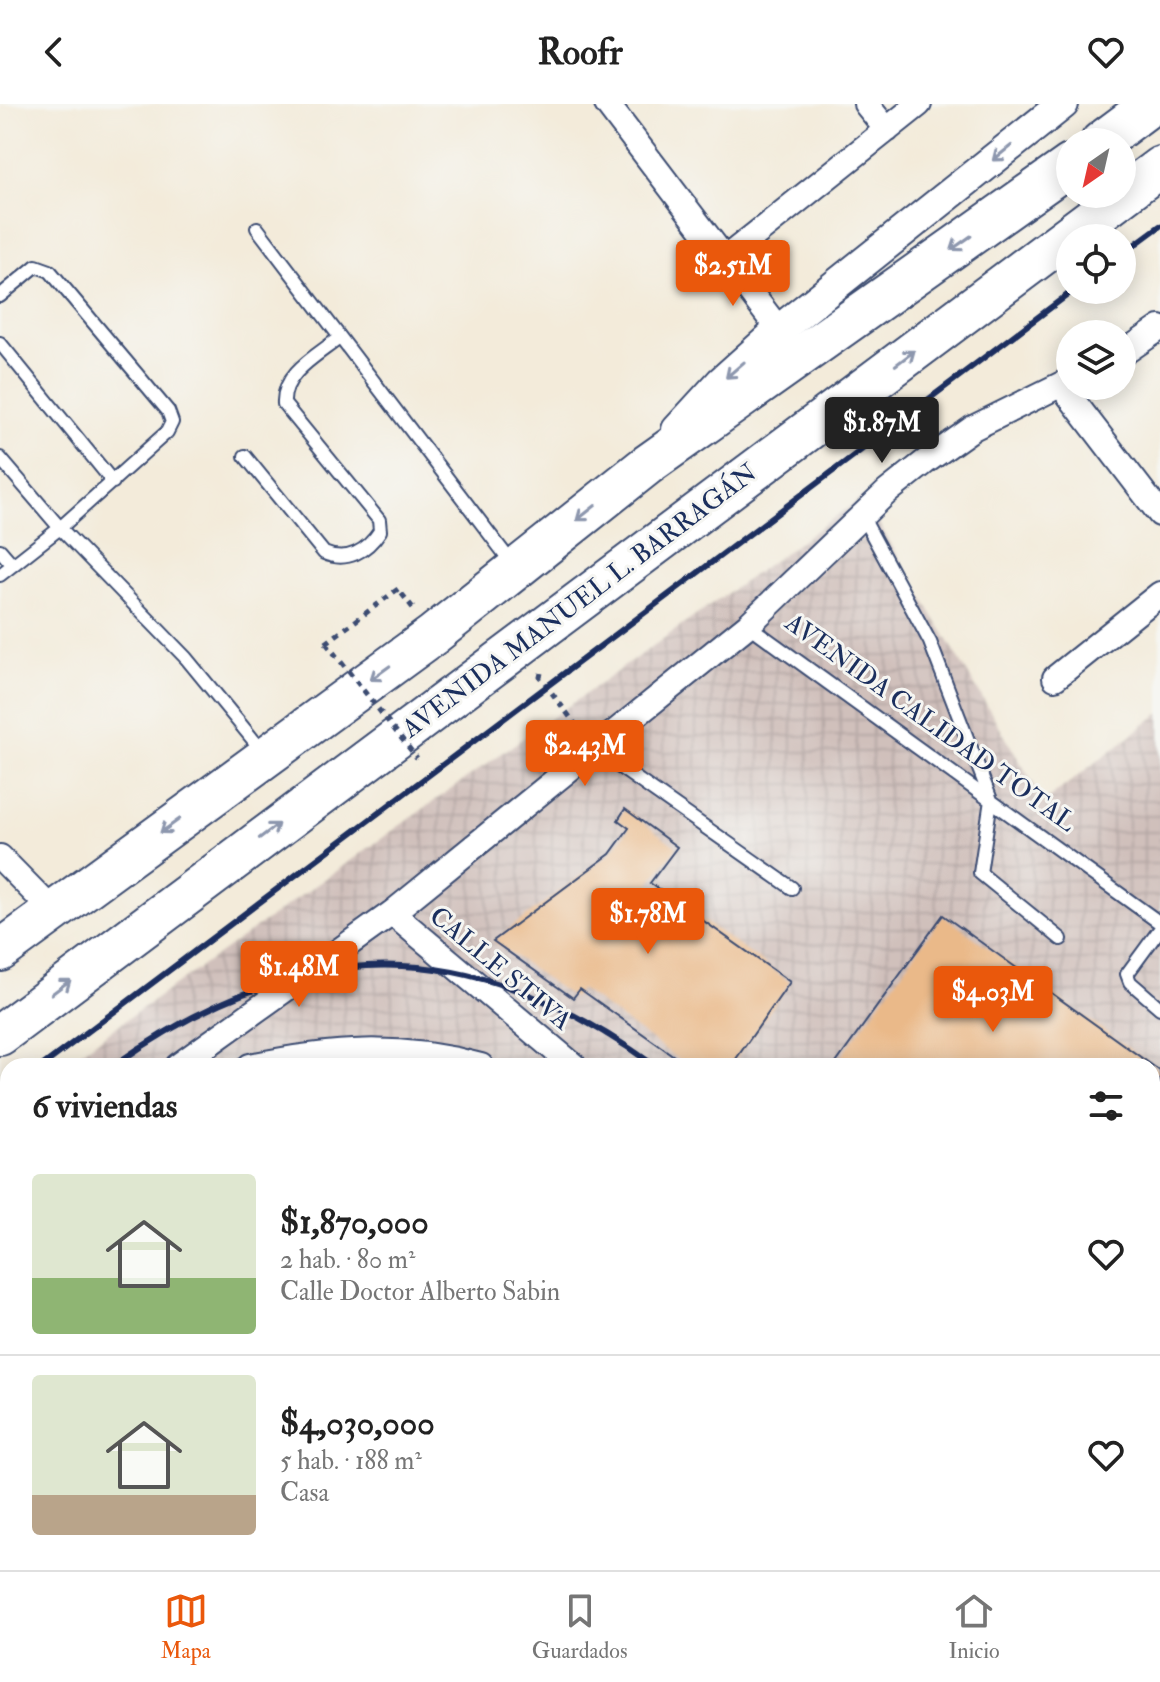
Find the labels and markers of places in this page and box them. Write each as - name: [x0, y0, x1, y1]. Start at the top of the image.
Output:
- pin: $2.51M: [668, 240, 798, 308]
- pin: $1.87M: [817, 397, 947, 465]
- pin: $2.43M: [520, 720, 650, 788]
- pin: $1.78M: [583, 888, 713, 956]
- pin: $1.48M: [234, 941, 364, 1009]
- pin: $4.03M: [928, 966, 1058, 1034]

